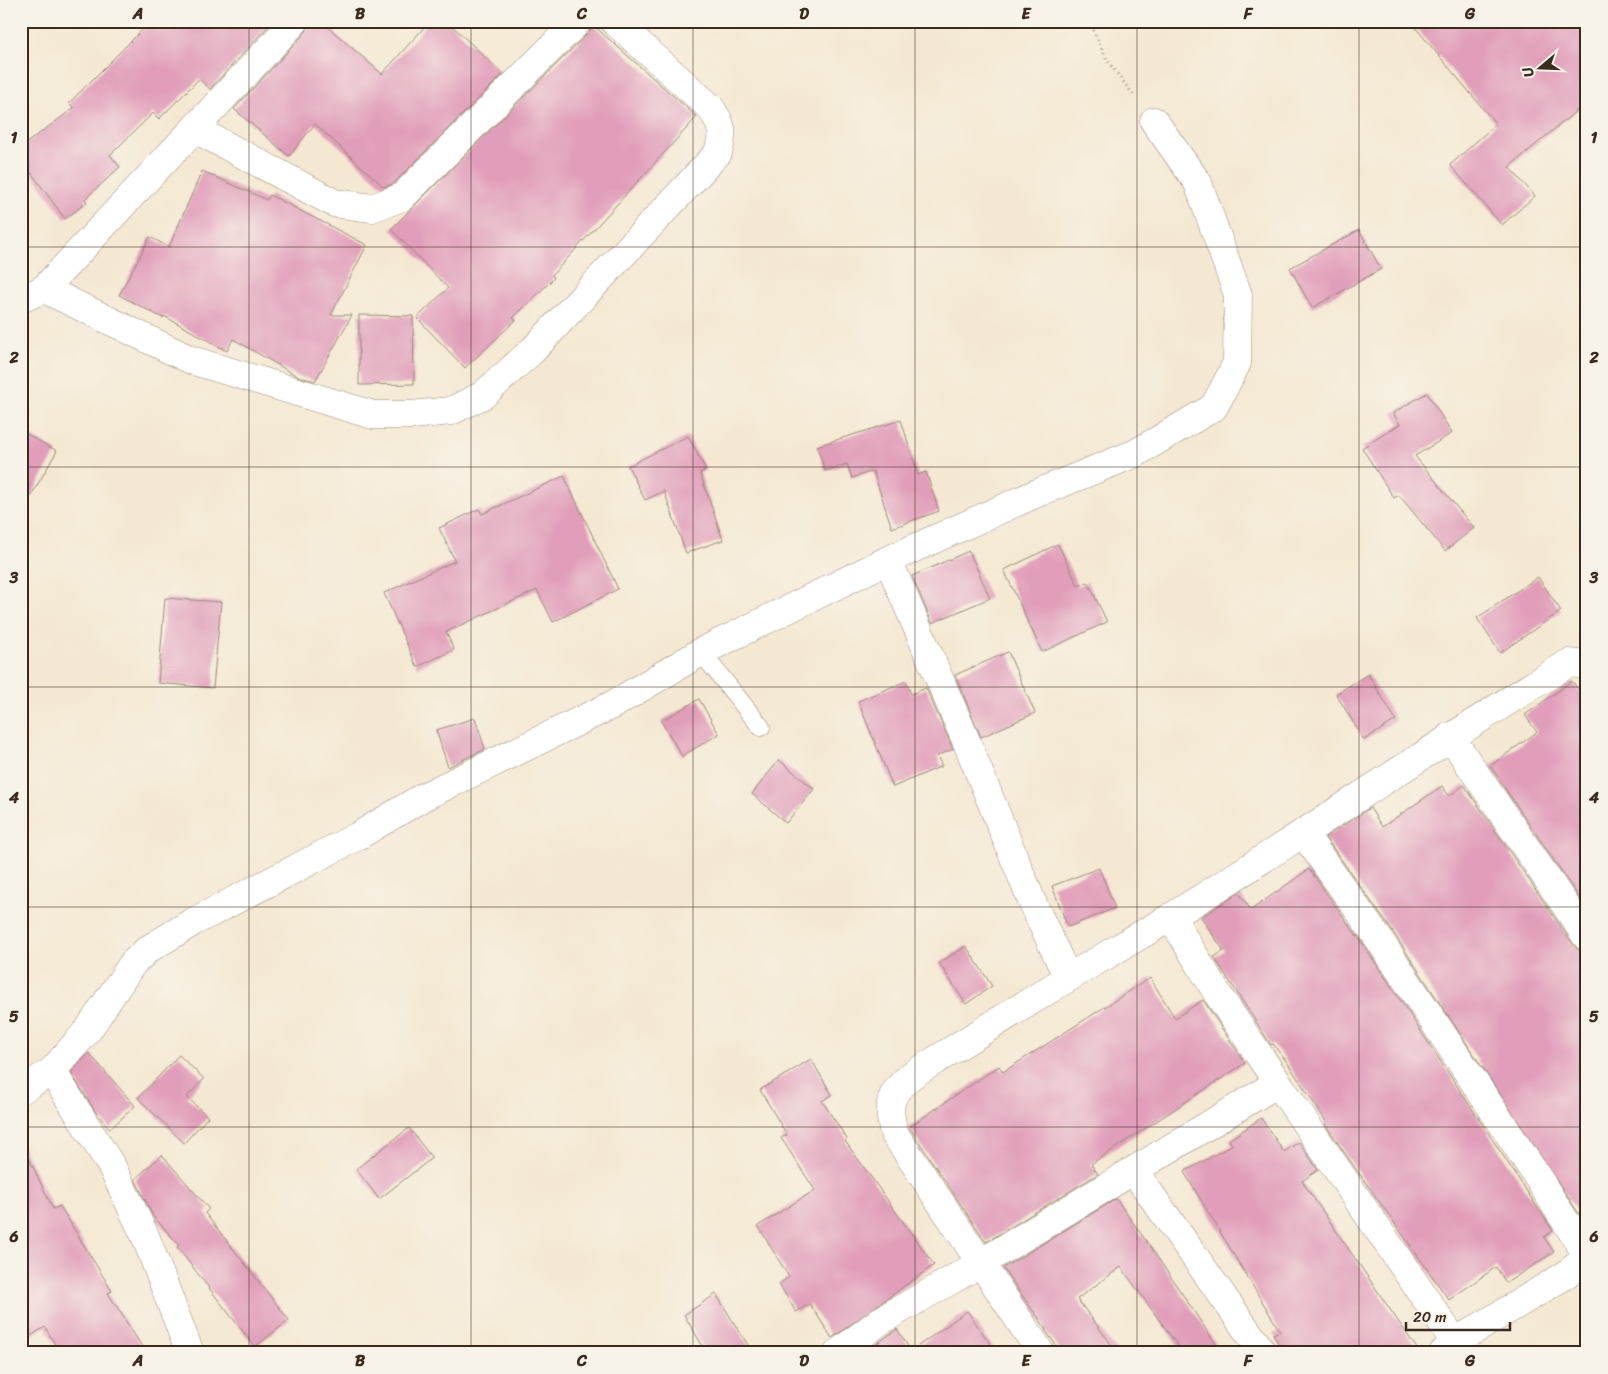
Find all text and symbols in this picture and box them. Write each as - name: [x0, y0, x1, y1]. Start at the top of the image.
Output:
- text: A: [132, 0, 143, 28]
- text: B: [355, 0, 366, 28]
- text: C: [576, 0, 588, 28]
- text: D: [799, 0, 809, 28]
- text: E: [1022, 0, 1032, 28]
- text: F: [1243, 0, 1254, 28]
- text: G: [1464, 0, 1476, 28]
- north arrow: [1516, 42, 1566, 92]
- text: U: [1515, 63, 1542, 81]
- text: 1: [11, 123, 18, 152]
- text: 1: [1591, 123, 1598, 152]
- text: 2: [8, 343, 19, 372]
- text: 2: [1588, 343, 1599, 372]
- text: 3: [9, 563, 19, 592]
- text: 3: [1589, 563, 1599, 592]
- text: 4: [8, 783, 19, 812]
- text: 4: [1588, 783, 1599, 812]
- text: 5: [9, 1002, 19, 1031]
- text: 5: [1589, 1002, 1599, 1031]
- text: 6: [8, 1222, 19, 1251]
- text: 6: [1588, 1222, 1599, 1251]
- scale bar: [1406, 1299, 1509, 1331]
- text: 20 m: [1413, 1304, 1447, 1330]
- text: A: [132, 1346, 143, 1374]
- text: B: [355, 1346, 366, 1374]
- text: C: [576, 1346, 588, 1374]
- text: D: [799, 1346, 809, 1374]
- text: E: [1022, 1346, 1032, 1374]
- text: F: [1243, 1346, 1254, 1374]
- text: G: [1464, 1346, 1476, 1374]

